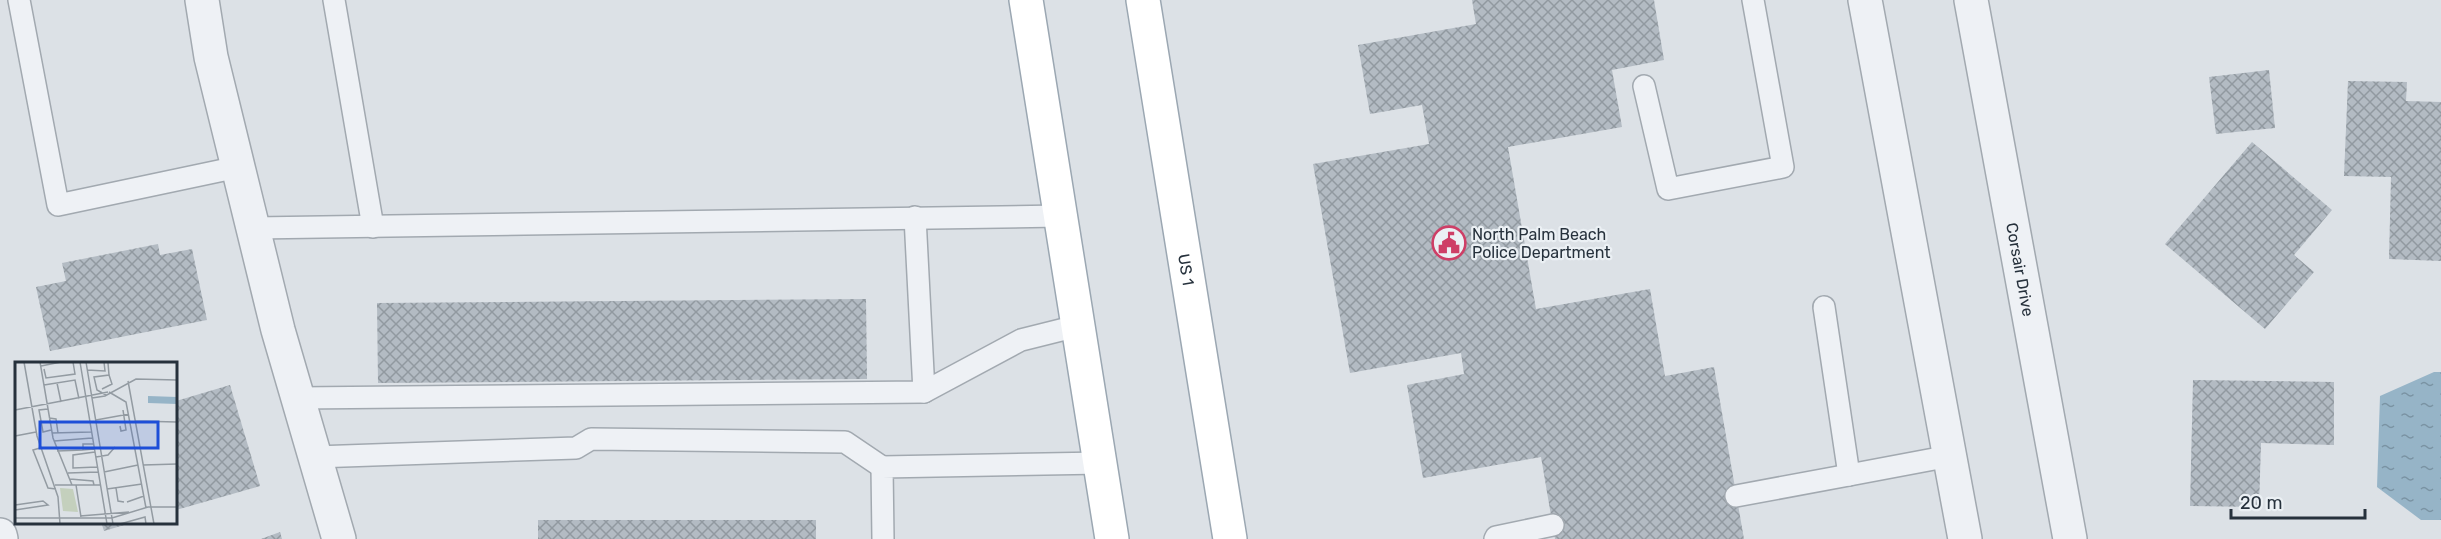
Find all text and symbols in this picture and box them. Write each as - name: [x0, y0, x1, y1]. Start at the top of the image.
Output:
- street label: Corsair Drive: [2003, 221, 2038, 318]
- public building icon: North Palm Beach Police Department: [1431, 225, 1467, 261]
- place label: North Palm Beach Police Department: [1472, 225, 1611, 262]
- street label: US 1: [1175, 252, 1198, 287]
- inset map: [15, 362, 177, 524]
- scale bar: [2231, 482, 2364, 520]
- text: 20 m: [2240, 492, 2282, 514]

